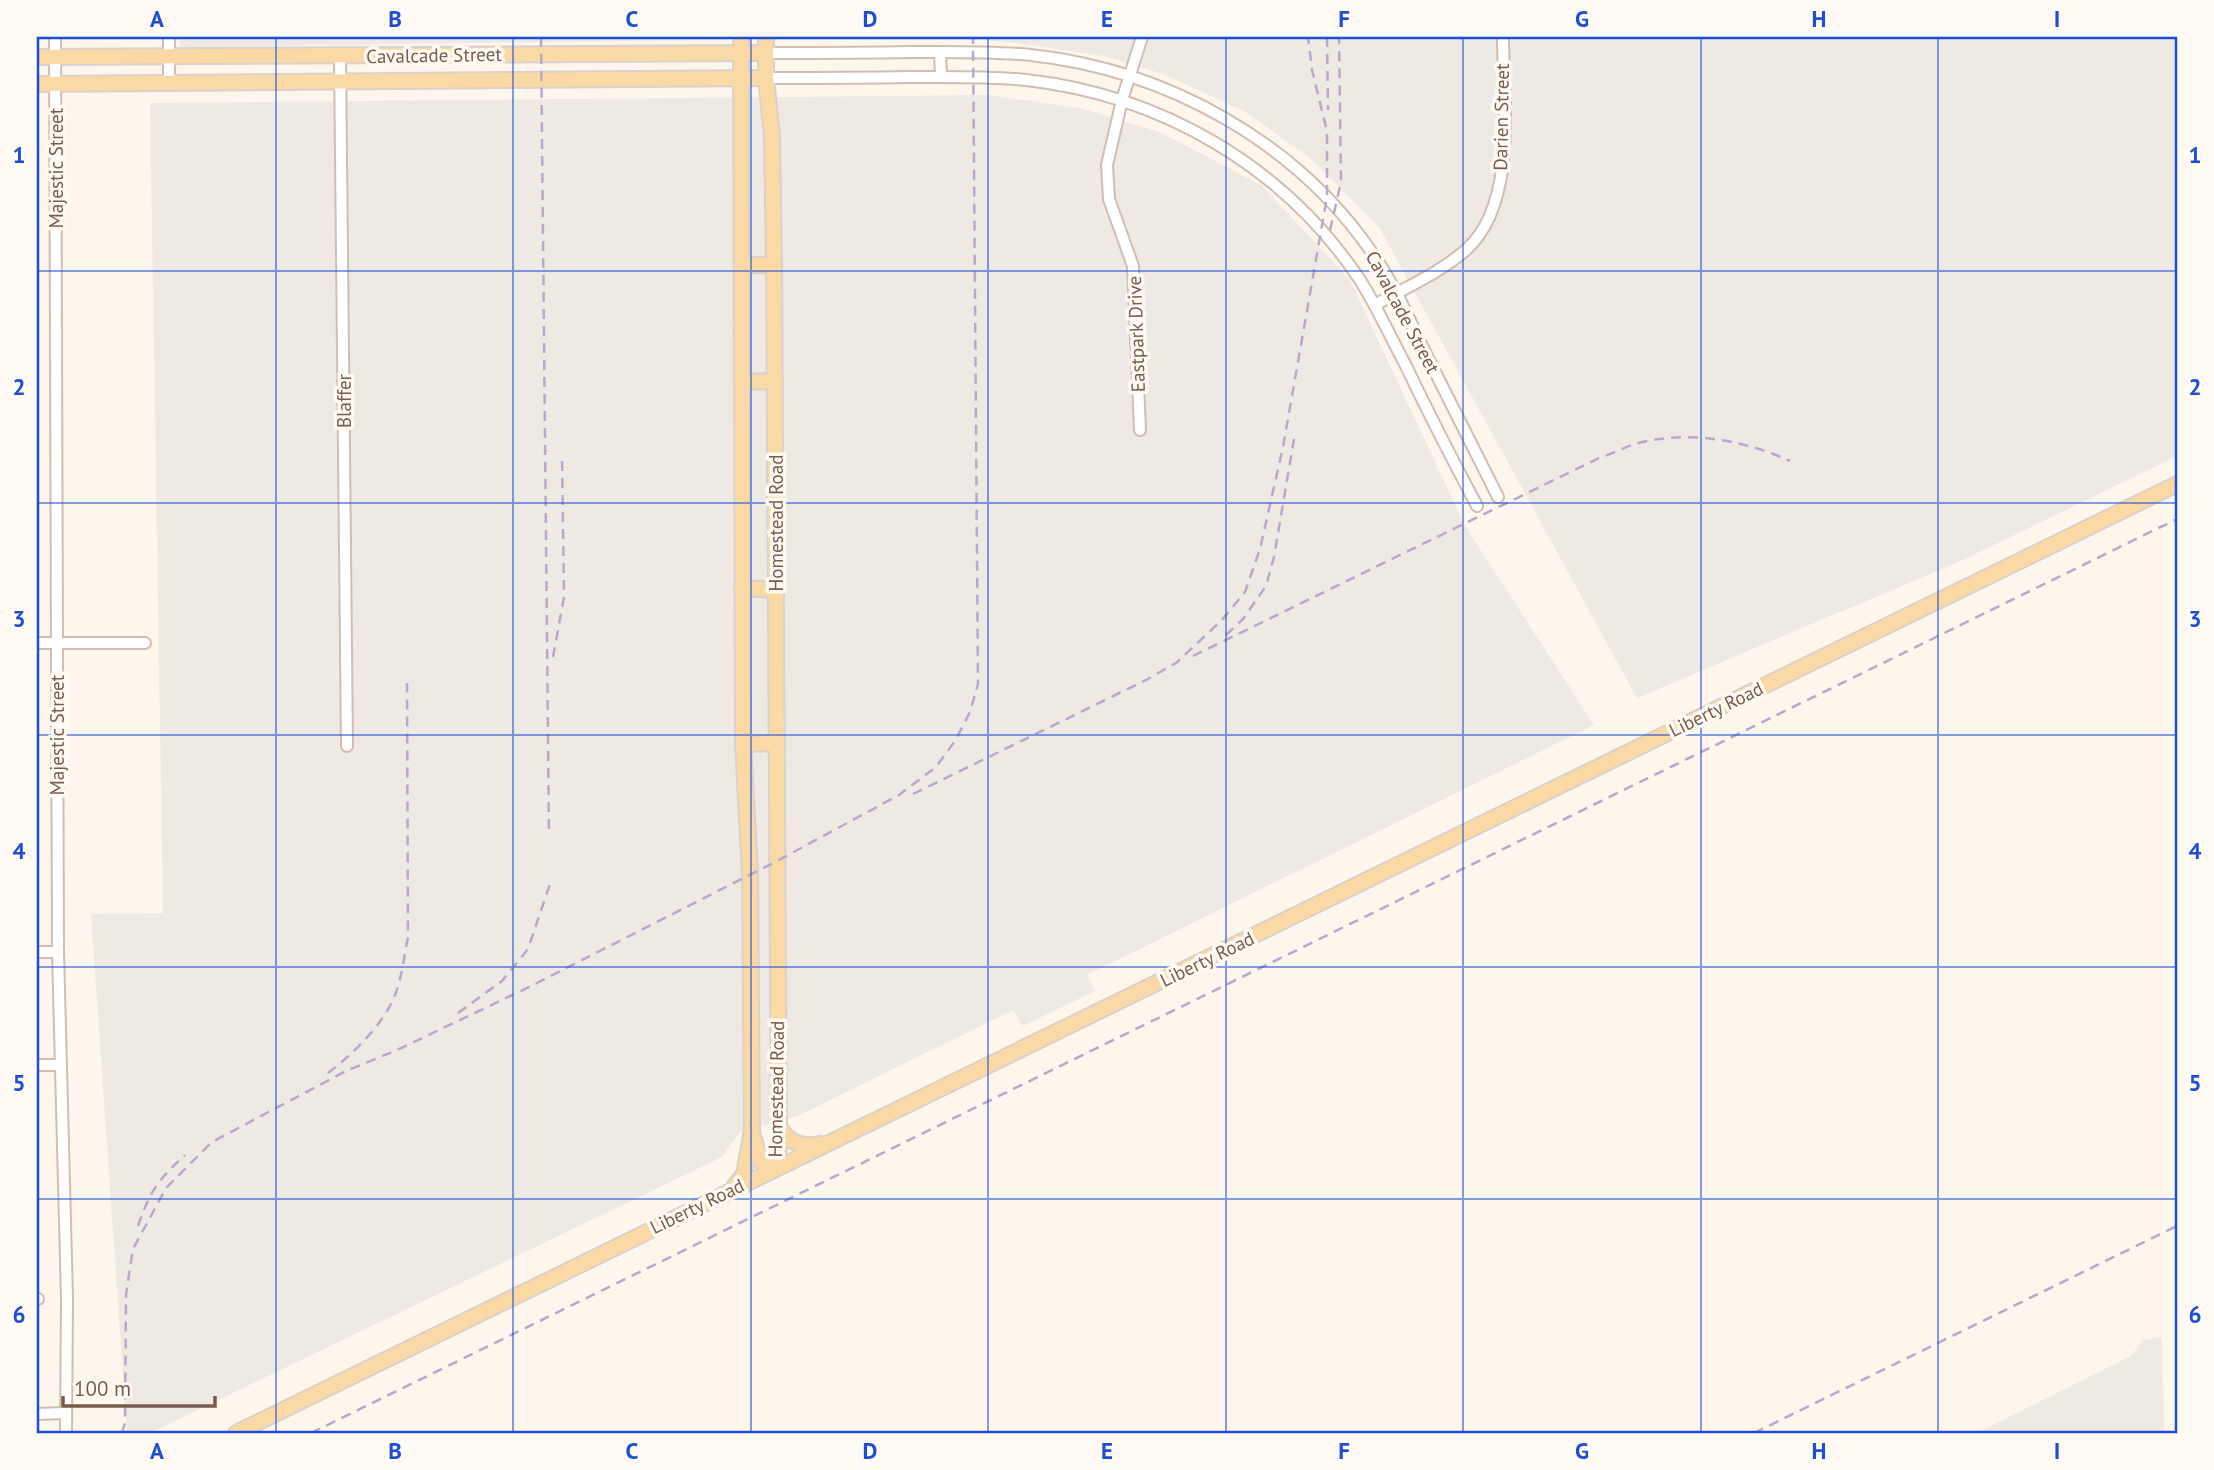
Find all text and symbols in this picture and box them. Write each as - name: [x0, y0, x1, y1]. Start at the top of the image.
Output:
- text: A: [150, 4, 164, 33]
- text: B: [388, 4, 402, 33]
- text: C: [626, 4, 639, 33]
- text: D: [863, 4, 877, 33]
- text: E: [1101, 4, 1113, 33]
- text: F: [1338, 4, 1350, 33]
- text: G: [1575, 4, 1589, 33]
- text: H: [1812, 4, 1826, 33]
- text: I: [2054, 4, 2060, 33]
- street label: Cavalcade Street: [366, 42, 503, 68]
- street label: Darien Street: [1488, 63, 1514, 171]
- street label: Majestic Street: [44, 107, 68, 228]
- text: 1: [12, 140, 26, 169]
- text: 1: [2188, 140, 2202, 169]
- street label: Cavalcade Street: [1361, 247, 1446, 378]
- street label: Eastpark Drive: [1122, 275, 1150, 393]
- text: 2: [12, 372, 26, 401]
- text: 2: [2188, 372, 2202, 401]
- street label: Blaffer: [332, 373, 356, 428]
- street label: Homestead Road: [764, 455, 788, 591]
- text: 3: [12, 604, 26, 633]
- text: 3: [2188, 604, 2202, 633]
- street label: Majestic Street: [45, 674, 69, 795]
- street label: Liberty Road: [1665, 676, 1767, 742]
- text: 4: [12, 836, 26, 865]
- text: 4: [2188, 836, 2202, 865]
- street label: Liberty Road: [1156, 926, 1258, 992]
- street label: Homestead Road: [763, 1020, 789, 1158]
- text: 5: [12, 1068, 26, 1097]
- text: 5: [2188, 1068, 2202, 1097]
- street label: Liberty Road: [646, 1173, 748, 1239]
- text: 6: [12, 1300, 26, 1329]
- text: 6: [2188, 1300, 2202, 1329]
- scale bar: [63, 1365, 215, 1409]
- text: 100 m: [74, 1375, 131, 1402]
- text: A: [150, 1436, 164, 1465]
- text: B: [388, 1436, 402, 1465]
- text: C: [626, 1436, 639, 1465]
- text: D: [863, 1436, 877, 1465]
- text: E: [1101, 1436, 1113, 1465]
- text: F: [1338, 1436, 1350, 1465]
- text: G: [1575, 1436, 1589, 1465]
- text: H: [1812, 1436, 1826, 1465]
- text: I: [2054, 1436, 2060, 1465]

